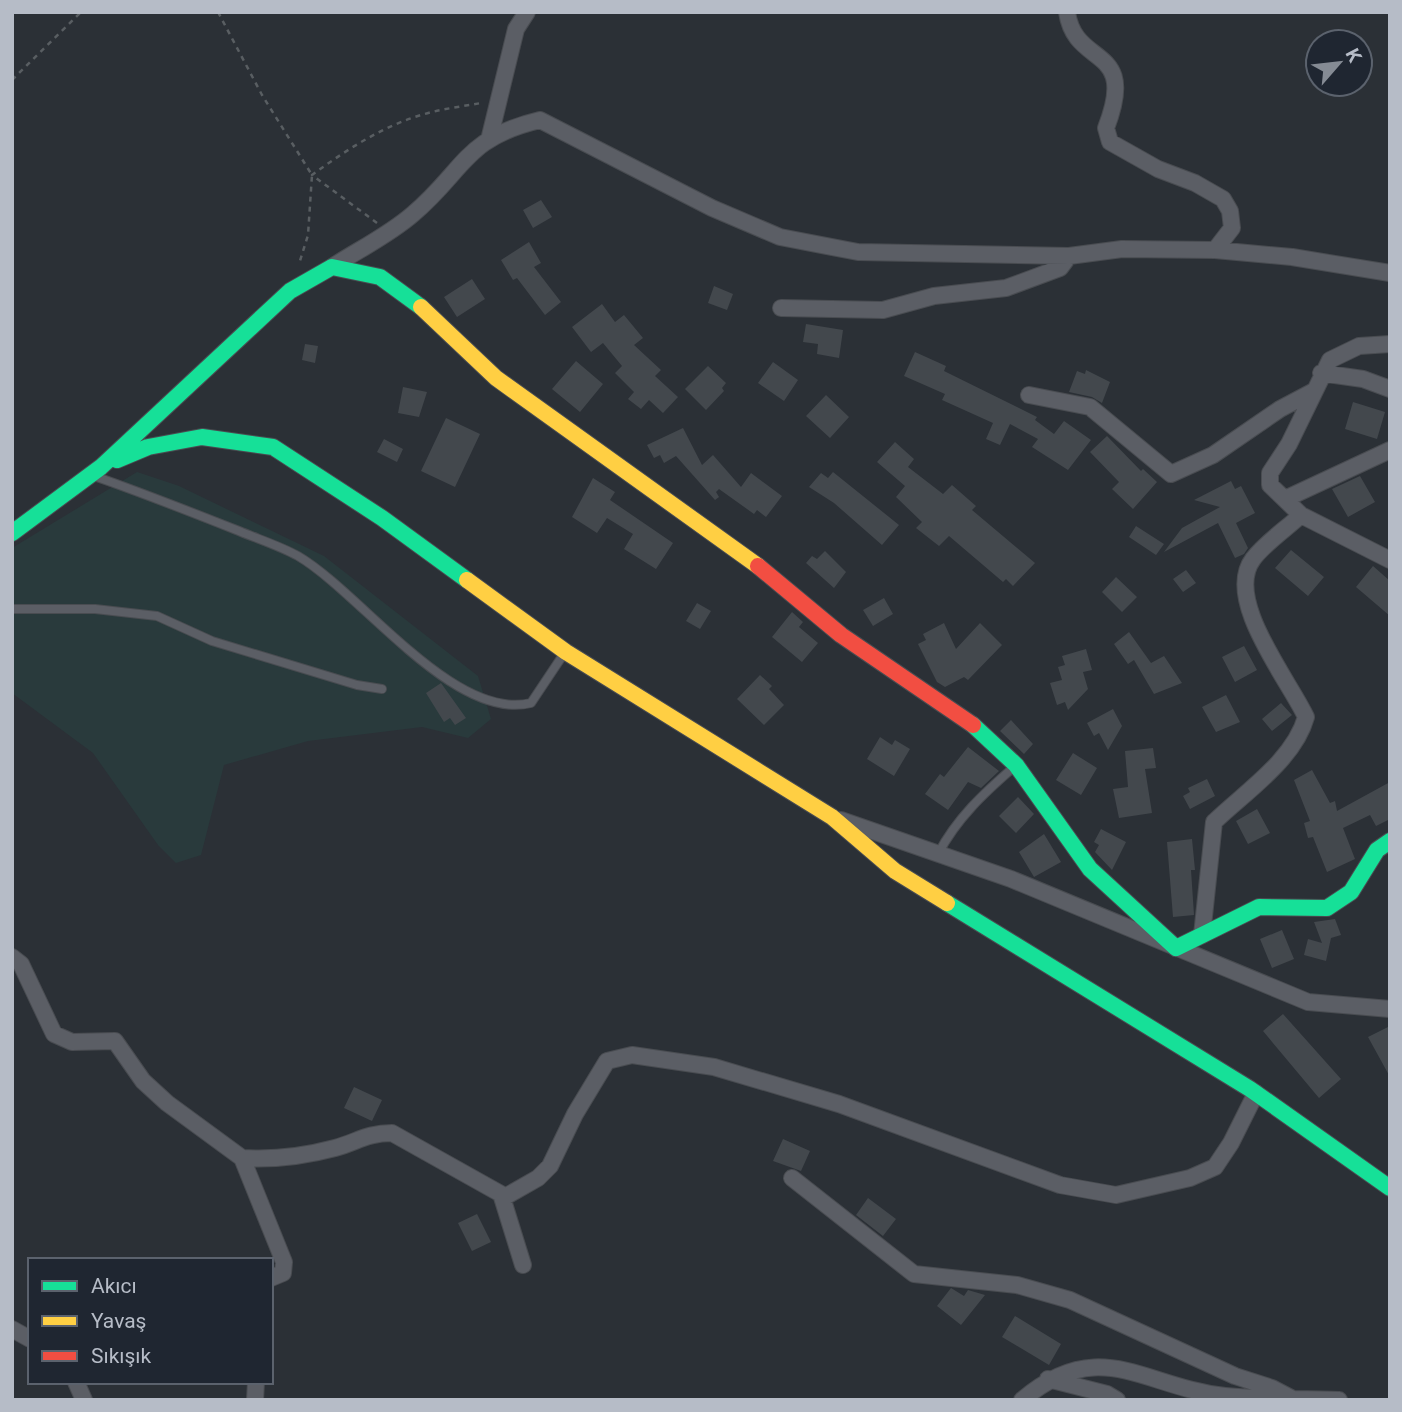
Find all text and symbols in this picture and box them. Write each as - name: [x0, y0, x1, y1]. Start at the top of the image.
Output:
- north arrow: [1304, 28, 1374, 98]
- text: K: [1341, 45, 1367, 67]
- legend: [28, 1258, 273, 1384]
- text: Akıcı: [91, 1274, 137, 1298]
- text: Yavaş: [91, 1309, 146, 1333]
- text: Sıkışık: [91, 1344, 152, 1368]

